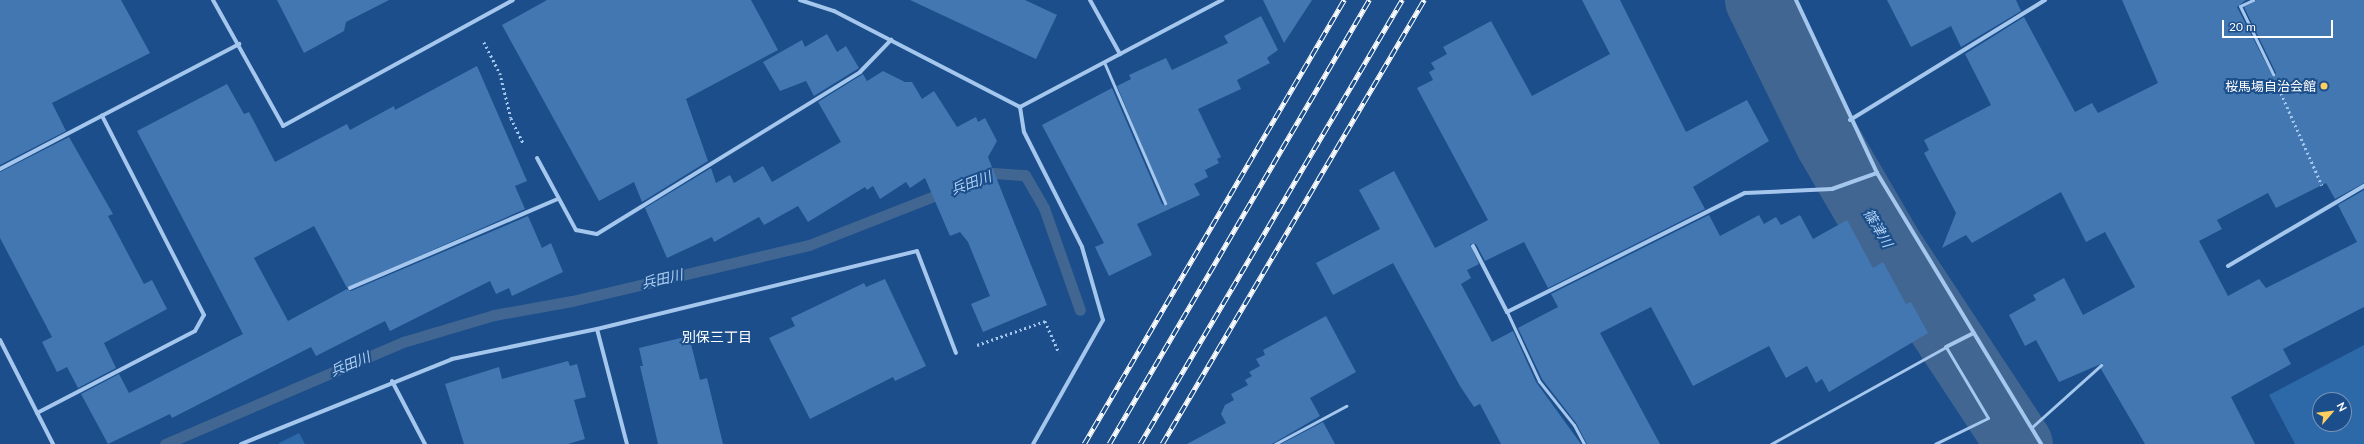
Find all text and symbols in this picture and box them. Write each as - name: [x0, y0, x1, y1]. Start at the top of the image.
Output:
- scale bar: [2224, 12, 2335, 38]
- text: 20 m: [2229, 19, 2256, 34]
- place label: 桜馬場自治会館: [2225, 78, 2316, 94]
- marker: 桜馬場自治会館: [2319, 81, 2329, 91]
- water label: 兵田川: [948, 168, 994, 198]
- water label: 篠津川: [1860, 206, 1896, 250]
- water label: 兵田川: [640, 266, 684, 292]
- district label: 別保三丁目: [682, 329, 752, 345]
- water label: 兵田川: [327, 348, 373, 380]
- north arrow: [2312, 392, 2352, 432]
- text: N: [2334, 400, 2350, 413]

